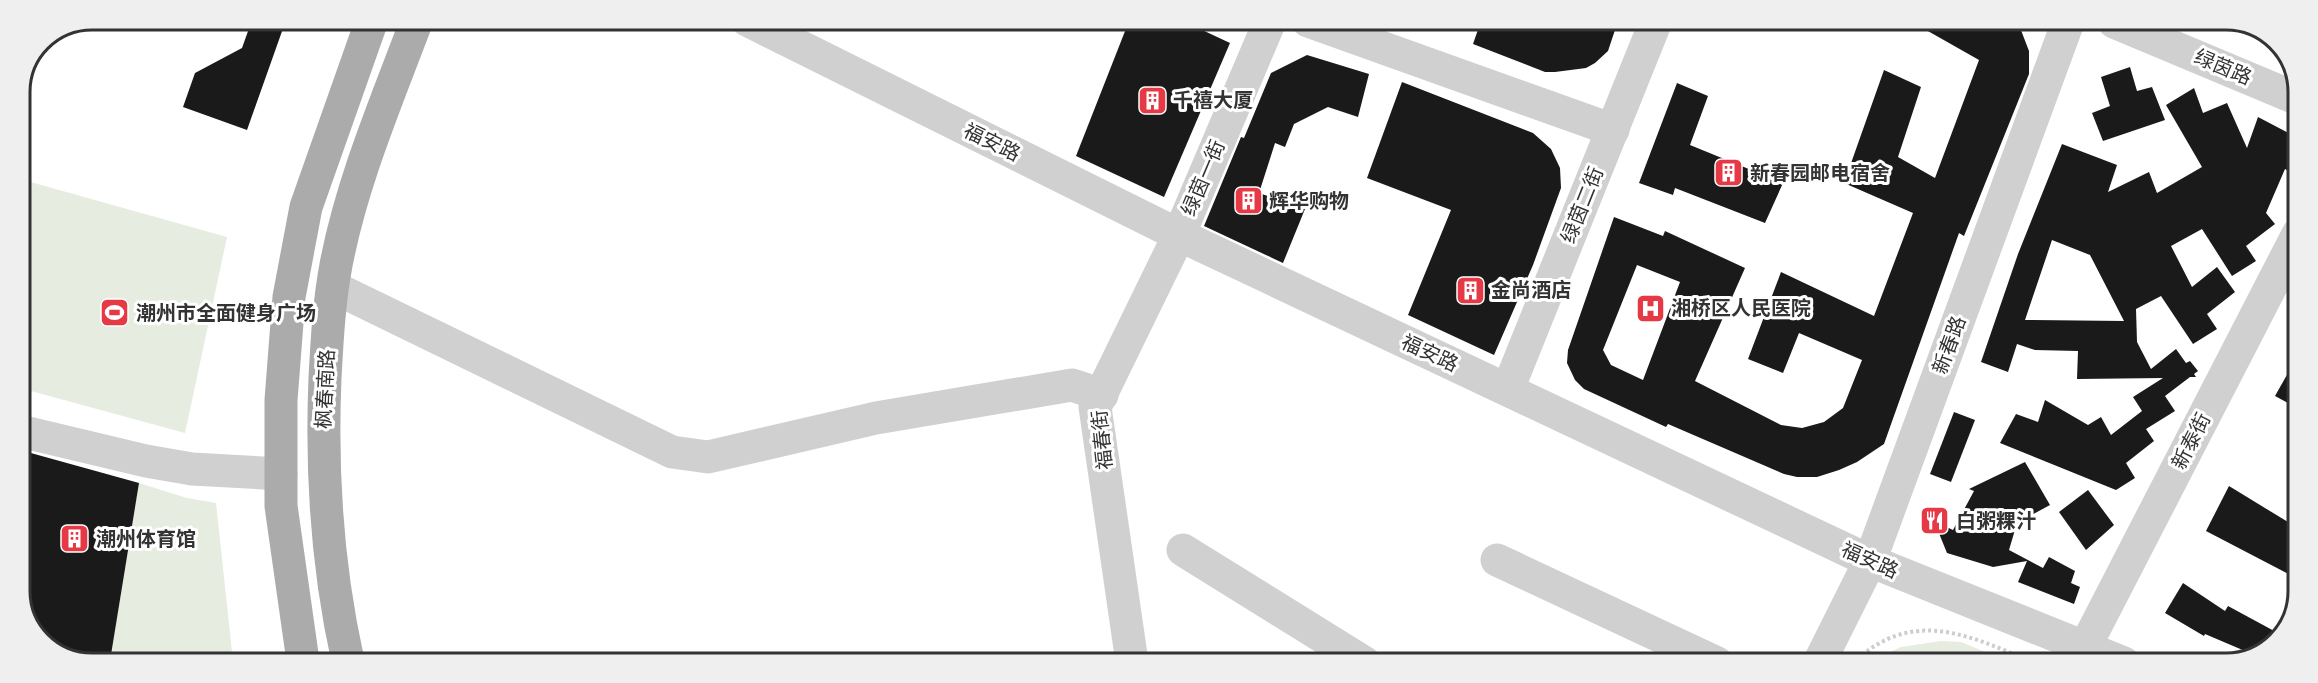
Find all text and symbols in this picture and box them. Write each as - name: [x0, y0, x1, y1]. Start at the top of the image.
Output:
- street label: 绿茵路: [2191, 44, 2255, 90]
- building icon: 千禧大厦: [1136, 84, 1168, 116]
- place label: 千禧大厦: [1173, 88, 1253, 112]
- street label: 福安路: [960, 118, 1024, 166]
- street label: 绿茵一街: [1176, 136, 1230, 220]
- building icon: 新春园邮电宿舍: [1713, 157, 1745, 189]
- place label: 新春园邮电宿舍: [1750, 161, 1890, 185]
- street label: 绿茵二街: [1556, 163, 1608, 247]
- building icon: 辉华购物: [1232, 185, 1264, 217]
- place label: 辉华购物: [1269, 189, 1349, 213]
- building icon: 金尚酒店: [1454, 274, 1486, 306]
- place label: 金尚酒店: [1491, 278, 1571, 302]
- hospital icon: 湘桥区人民医院: [1634, 292, 1666, 324]
- place label: 湘桥区人民医院: [1671, 296, 1811, 320]
- sports icon: 潮州市全面健身广场: [99, 297, 131, 329]
- place label: 潮州市全面健身广场: [136, 301, 316, 325]
- street label: 新春路: [1927, 313, 1971, 377]
- street label: 福安路: [1398, 329, 1462, 377]
- street label: 枫春南路: [311, 348, 339, 430]
- street label: 福春街: [1087, 409, 1117, 471]
- street label: 新泰街: [2167, 409, 2215, 473]
- restaurant icon: 白粥粿汁: [1919, 505, 1951, 537]
- place label: 白粥粿汁: [1956, 509, 2036, 533]
- building icon: 潮州体育馆: [59, 523, 91, 555]
- place label: 潮州体育馆: [96, 527, 196, 551]
- street label: 福安路: [1838, 537, 1902, 583]

